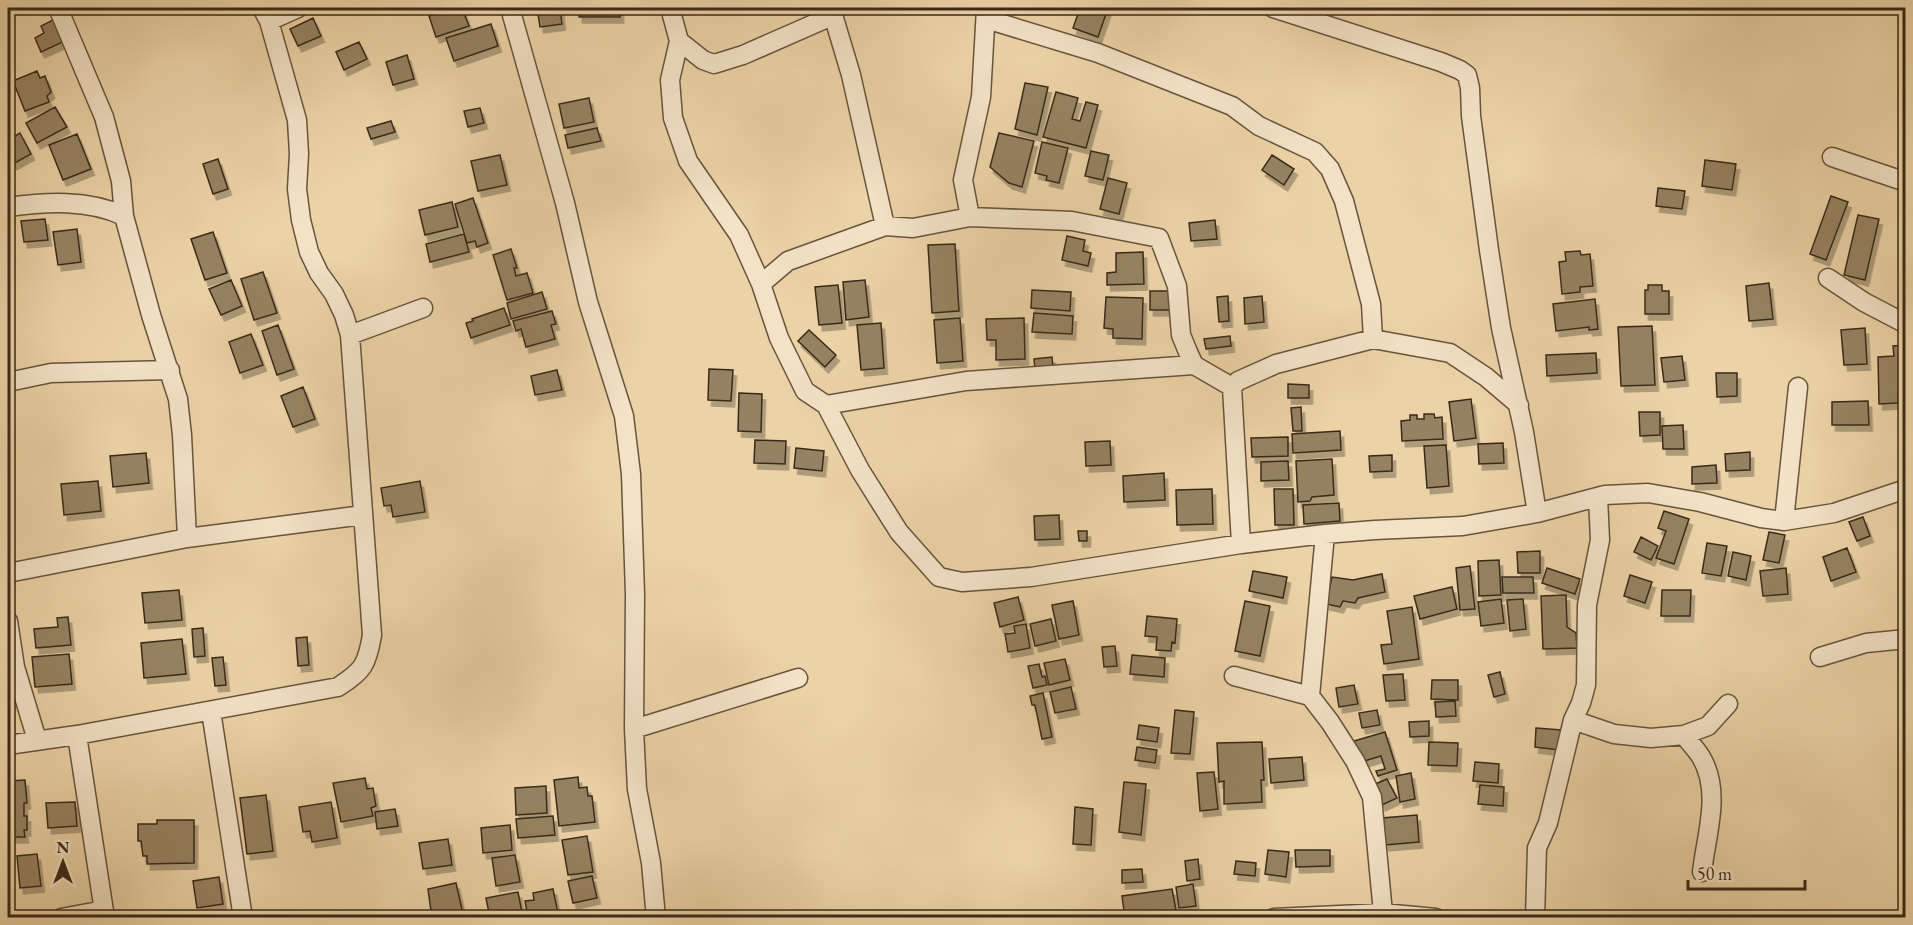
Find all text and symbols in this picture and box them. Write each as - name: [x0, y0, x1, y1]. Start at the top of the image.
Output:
- north arrow: [33, 832, 93, 892]
- text: N: [57, 837, 70, 858]
- scale bar: [1688, 853, 1805, 891]
- text: 50 m: [1697, 862, 1732, 885]

